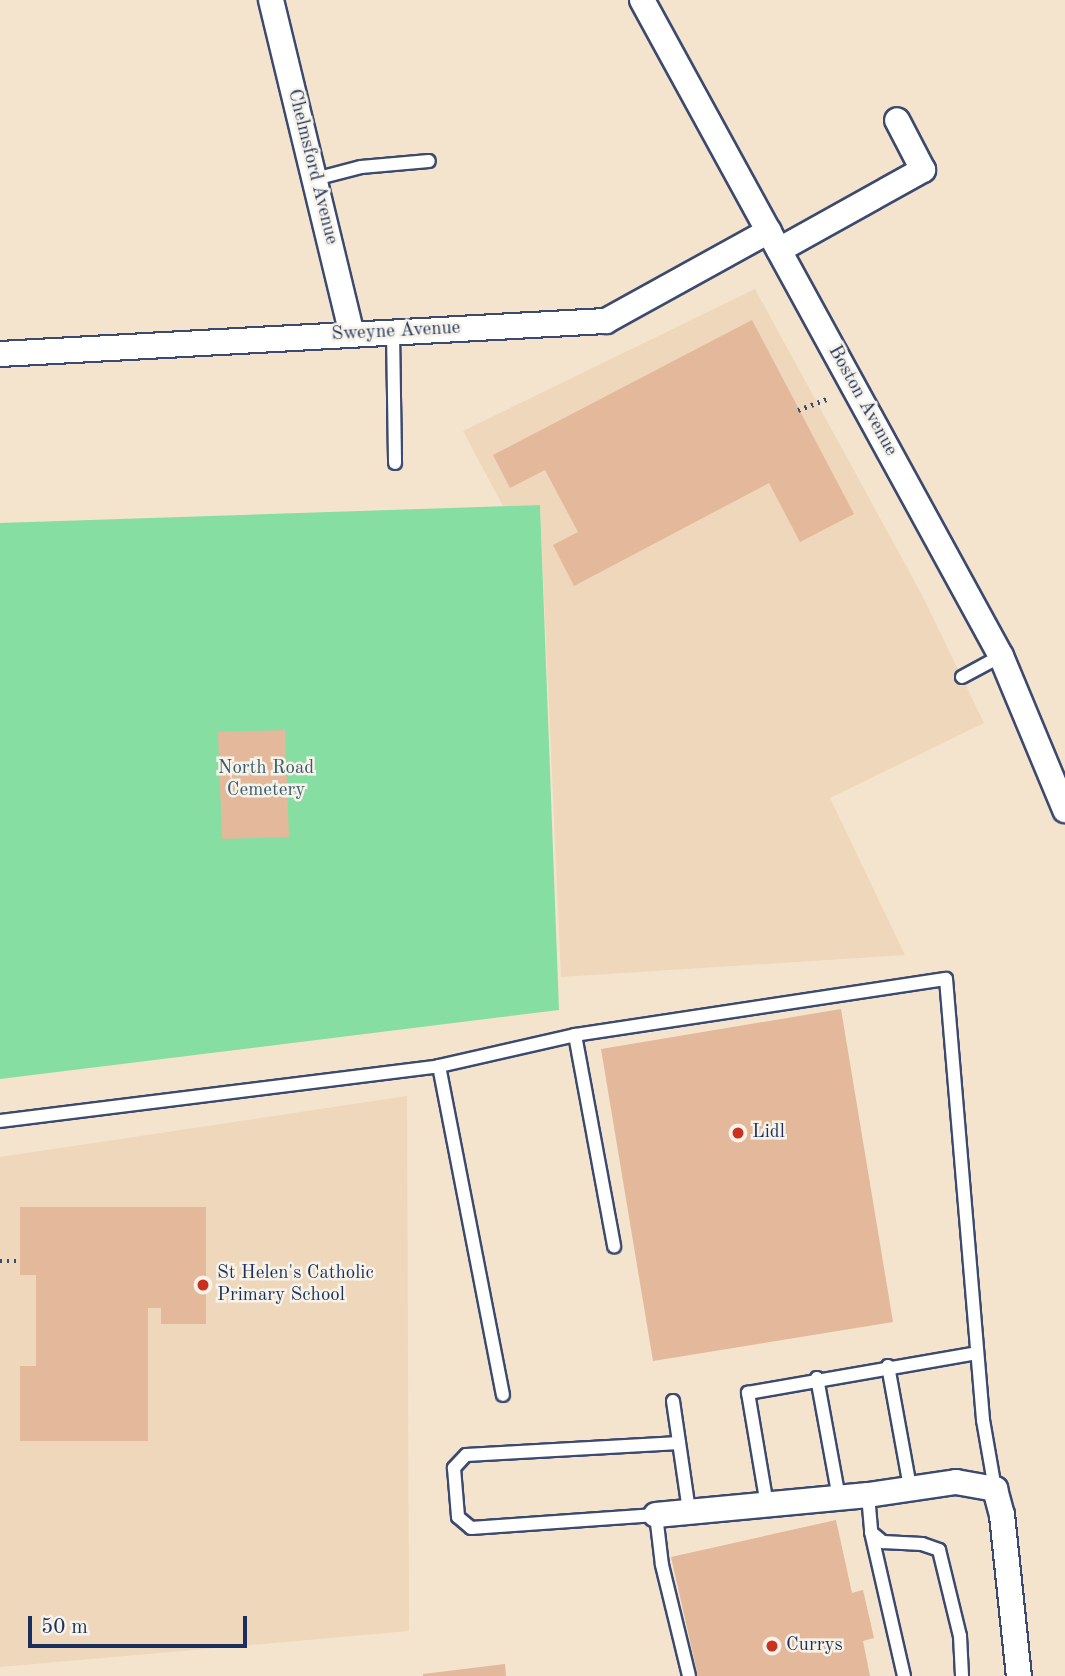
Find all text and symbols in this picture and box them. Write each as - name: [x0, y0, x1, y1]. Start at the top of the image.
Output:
- street label: Chelmsford Avenue: [282, 87, 342, 247]
- street label: Sweyne Avenue: [331, 317, 461, 347]
- street label: Boston Avenue: [822, 342, 902, 460]
- park label: North Road Cemetery: [218, 758, 314, 802]
- place label: Lidl: [752, 1122, 785, 1144]
- marker: Lidl: [730, 1125, 746, 1141]
- place label: St Helen's Catholic Primary School: [217, 1263, 374, 1307]
- marker: St Helen's Catholic Primary School: [195, 1277, 211, 1293]
- scale bar: [32, 1602, 250, 1646]
- text: 50 m: [41, 1617, 88, 1638]
- place label: Currys: [786, 1635, 843, 1657]
- marker: Currys: [764, 1638, 780, 1654]

